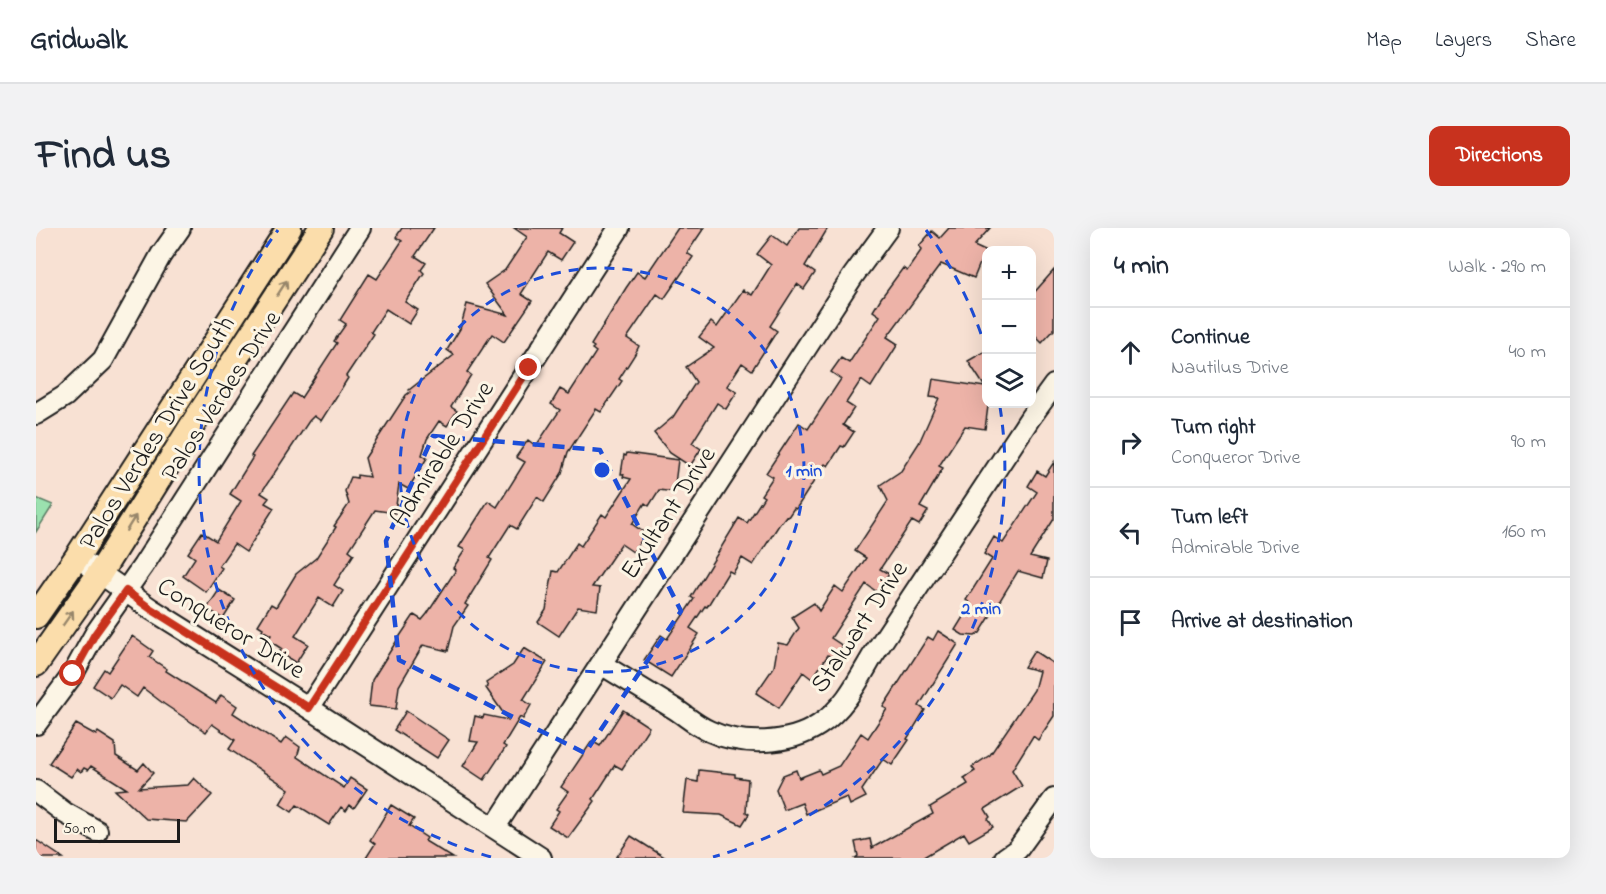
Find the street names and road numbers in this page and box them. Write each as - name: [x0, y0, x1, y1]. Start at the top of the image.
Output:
- street label: Palos Verdes Drive: [153, 303, 292, 490]
- street label: Palos Verdes Drive South: [71, 309, 246, 558]
- street label: Admirable Drive: [382, 374, 505, 535]
- street label: Exultant Drive: [612, 439, 727, 588]
- street label: Stalwart Drive: [802, 554, 919, 702]
- street label: Conqueror Drive: [149, 569, 312, 690]

